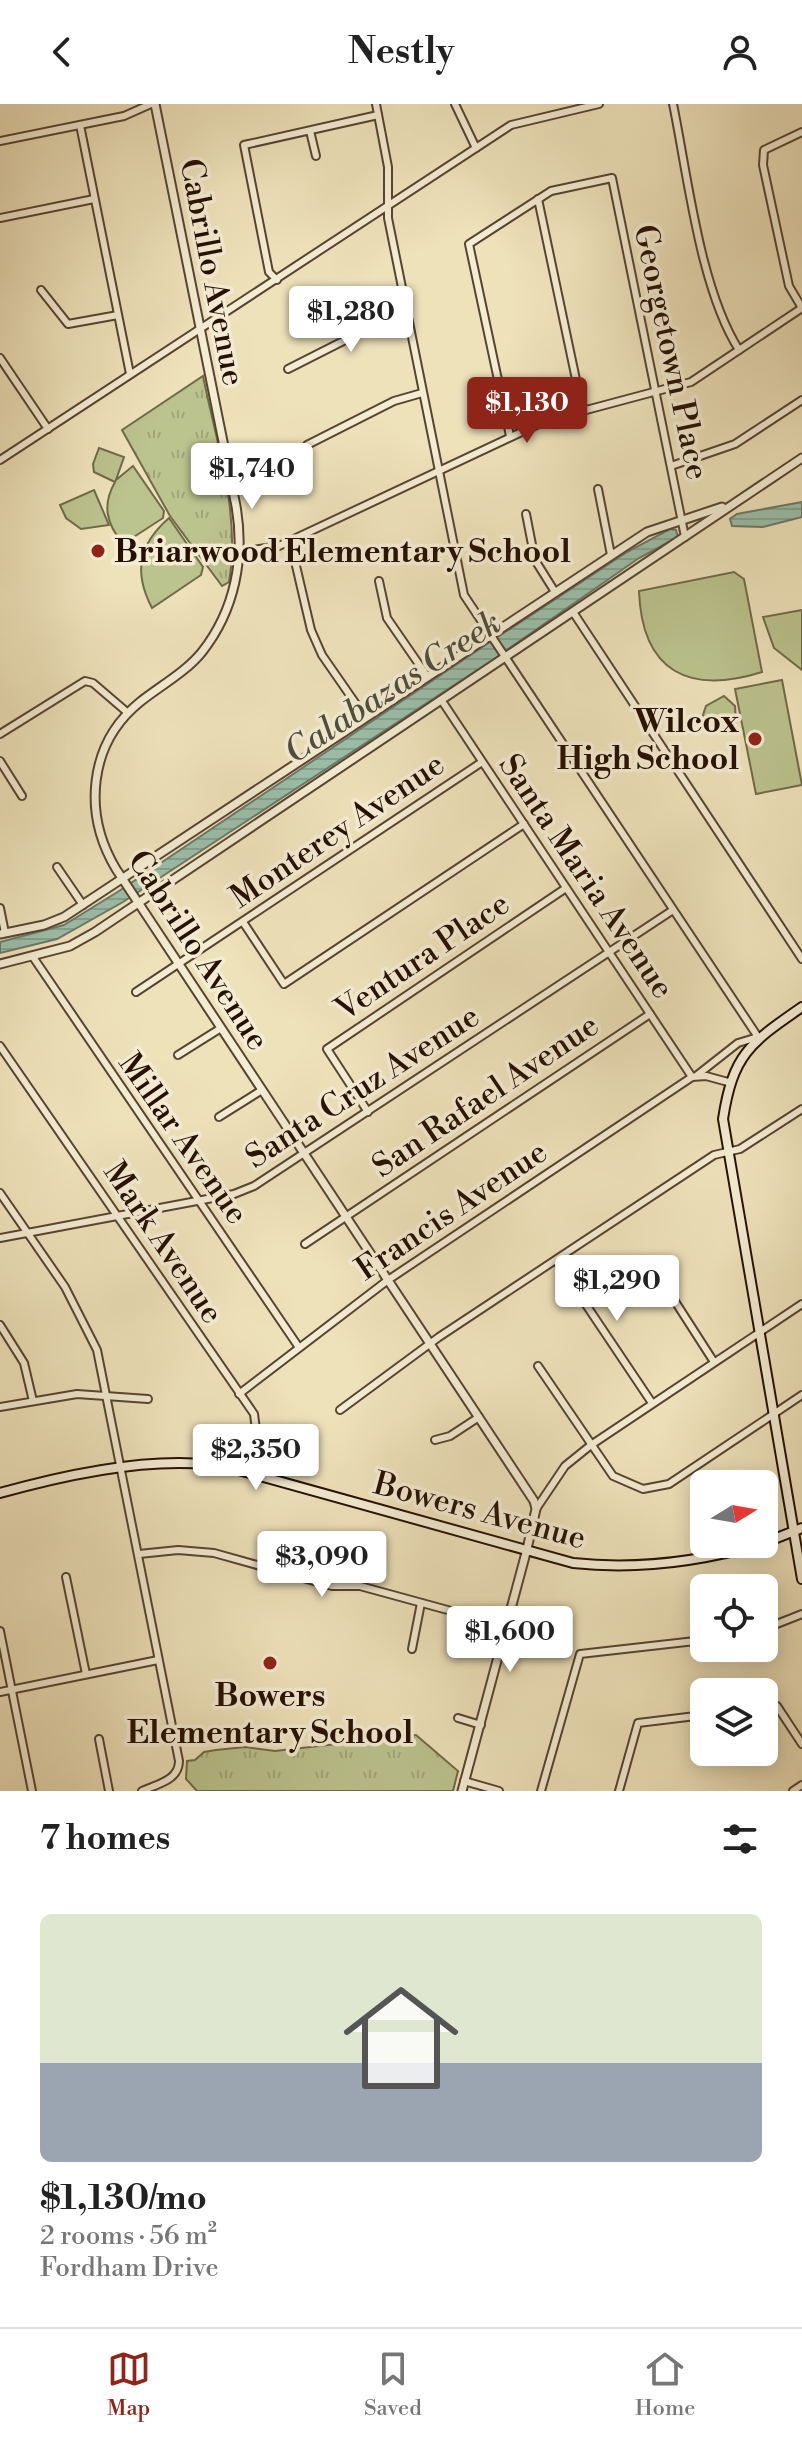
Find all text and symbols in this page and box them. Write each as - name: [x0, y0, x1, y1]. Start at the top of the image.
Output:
- icon: back: [40, 30, 84, 74]
- text: Nestly: [348, 30, 454, 75]
- icon: person: [718, 30, 762, 74]
- street label: Cabrillo Avenue: [170, 155, 254, 389]
- street label: Georgetown Place: [624, 221, 718, 483]
- pin: $1,280: [286, 286, 416, 354]
- text: $1,280: [307, 296, 395, 328]
- pin: $1,130: [462, 377, 592, 445]
- text: $1,130: [485, 387, 569, 419]
- pin: $1,740: [187, 443, 317, 511]
- text: $1,740: [209, 453, 295, 485]
- place label: Briarwood Elementary School: [114, 532, 571, 572]
- marker: Briarwood Elementary School: [89, 542, 107, 560]
- water label: Calabazas Creek: [277, 602, 509, 773]
- place label: Wilcox High School: [557, 702, 740, 779]
- marker: Wilcox High School: [746, 730, 764, 748]
- street label: Monterey Avenue: [223, 744, 452, 917]
- street label: Santa Maria Avenue: [490, 747, 683, 1006]
- street label: Cabrillo Avenue: [119, 843, 278, 1058]
- street label: Ventura Place: [327, 884, 517, 1030]
- street label: Santa Cruz Avenue: [238, 996, 487, 1177]
- street label: San Rafael Avenue: [365, 1005, 606, 1186]
- street label: Millar Avenue: [109, 1045, 257, 1232]
- street label: Francis Avenue: [348, 1132, 555, 1290]
- street label: Mark Avenue: [94, 1154, 232, 1331]
- pin: $1,290: [552, 1255, 682, 1323]
- text: $1,290: [573, 1265, 661, 1297]
- pin: $2,350: [191, 1424, 321, 1492]
- text: $2,350: [211, 1434, 301, 1466]
- street label: Bowers Avenue: [368, 1463, 590, 1558]
- north arrow: [690, 1470, 778, 1558]
- map controls: [690, 1470, 778, 1766]
- pin: $3,090: [257, 1531, 387, 1599]
- text: $3,090: [275, 1541, 369, 1573]
- button: locate: [690, 1574, 778, 1662]
- pin: $1,600: [445, 1606, 575, 1674]
- text: $1,600: [465, 1616, 555, 1648]
- marker: Bowers Elementary School: [261, 1654, 279, 1672]
- place label: Bowers Elementary School: [127, 1676, 414, 1753]
- button: layers: [690, 1678, 778, 1766]
- icon: filters: [718, 1817, 762, 1861]
- text: 7 homes: [40, 1818, 170, 1860]
- icon: home: [329, 1966, 473, 2110]
- text: $1,130/mo: [40, 2178, 207, 2220]
- text: 2 rooms · 56 m²: [40, 2220, 217, 2252]
- text: Fordham Drive: [40, 2252, 219, 2284]
- tab: Map: [107, 2347, 151, 2422]
- tab: Saved: [364, 2347, 422, 2422]
- tab: Home: [635, 2347, 695, 2422]

